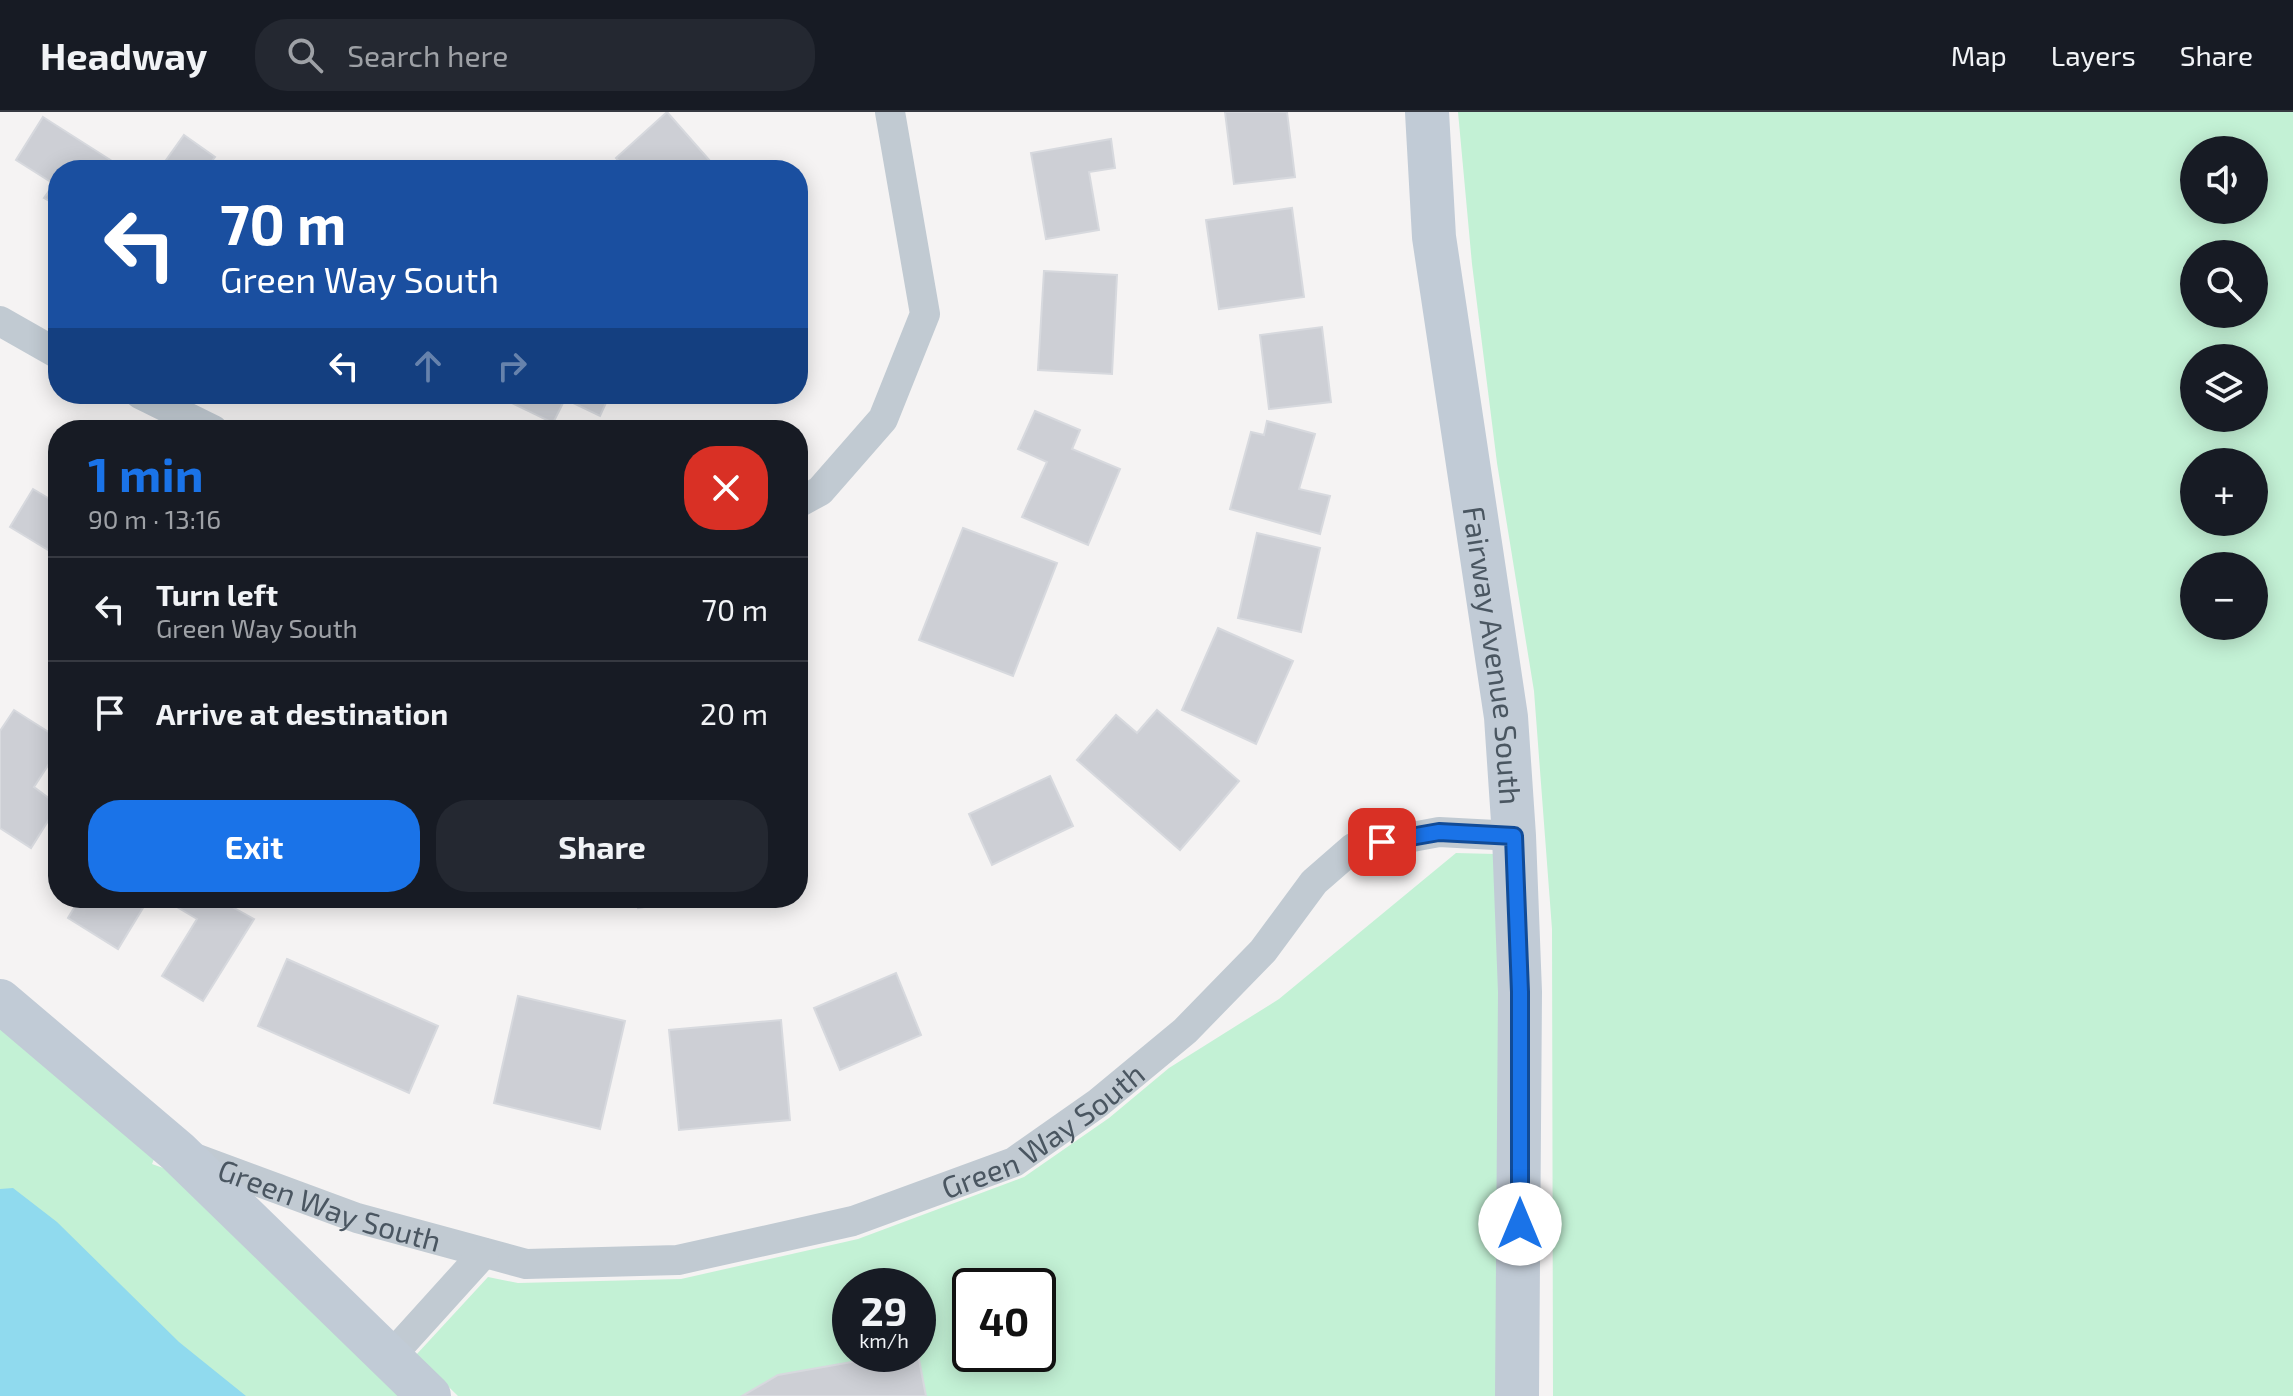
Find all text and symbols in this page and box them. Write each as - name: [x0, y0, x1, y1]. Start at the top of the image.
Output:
- search box: [255, 19, 815, 91]
- text: Headway: [40, 32, 207, 78]
- icon: search: [283, 33, 327, 77]
- text: Search here: [347, 37, 508, 73]
- text: Map: [1951, 38, 2007, 72]
- text: Layers: [2051, 38, 2136, 72]
- text: Share: [2180, 38, 2253, 72]
- map controls: [2180, 136, 2268, 640]
- button: sound: [2180, 136, 2268, 224]
- text: 70 m: [220, 189, 346, 256]
- icon: left: [88, 192, 192, 296]
- button: search: [2180, 240, 2268, 328]
- text: Green Way South: [220, 257, 499, 300]
- icon: left: [322, 344, 366, 388]
- icon: ahead: [406, 344, 450, 388]
- icon: right: [490, 344, 534, 388]
- button: layers: [2180, 344, 2268, 432]
- text: 1 min: [88, 444, 204, 502]
- button: close: [684, 446, 768, 530]
- button: +: [2180, 448, 2268, 536]
- text: 90 m · 13:16: [88, 503, 221, 534]
- street label: Fairway Avenue South: [1457, 504, 1530, 806]
- button: −: [2180, 552, 2268, 640]
- text: Turn left: [156, 576, 278, 612]
- icon: left: [88, 587, 132, 631]
- text: 70 m: [702, 591, 768, 627]
- text: Green Way South: [156, 612, 358, 643]
- icon: arrive: [88, 691, 132, 735]
- text: Arrive at destination: [156, 695, 448, 731]
- text: 20 m: [700, 695, 768, 731]
- button: Exit: [88, 800, 420, 892]
- button: Share: [436, 800, 768, 892]
- pin: [1348, 808, 1416, 876]
- icon: arrive: [1360, 820, 1404, 864]
- street label: Green Way South: [936, 1055, 1151, 1205]
- street label: Green Way South: [213, 1150, 445, 1258]
- position arrow: [1478, 1182, 1562, 1266]
- speed limit sign: 40: [952, 1268, 1056, 1372]
- text: 29: [861, 1286, 907, 1334]
- text: km/h: [859, 1328, 909, 1352]

